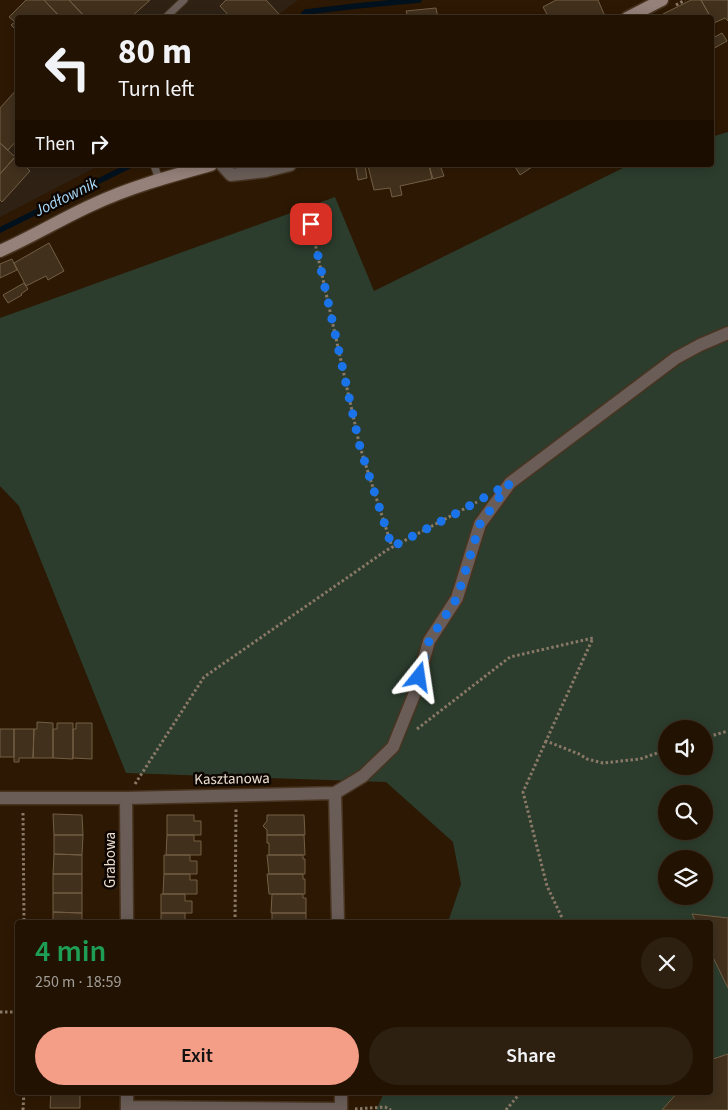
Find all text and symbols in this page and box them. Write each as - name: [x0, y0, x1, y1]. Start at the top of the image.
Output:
- text: 80 m: [118, 27, 192, 77]
- icon: left: [35, 35, 100, 100]
- text: Turn left: [118, 73, 194, 105]
- icon: right: [85, 130, 113, 158]
- text: Then: [35, 131, 75, 158]
- water label: Jodłownik: [30, 172, 102, 222]
- pin: [290, 203, 332, 245]
- icon: arrive: [297, 210, 325, 238]
- position arrow: [392, 650, 444, 702]
- map controls: [658, 720, 713, 905]
- button: sound: [658, 720, 713, 775]
- street label: Kasztanowa: [194, 768, 270, 790]
- button: search: [658, 785, 713, 840]
- street label: Grabowa: [100, 832, 121, 888]
- button: layers: [658, 850, 713, 905]
- text: 4 min: [35, 930, 106, 973]
- button: close: [641, 937, 693, 989]
- text: 250 m · 18:59: [35, 971, 122, 993]
- button: Exit: [35, 1027, 359, 1085]
- button: Share: [369, 1027, 693, 1085]

